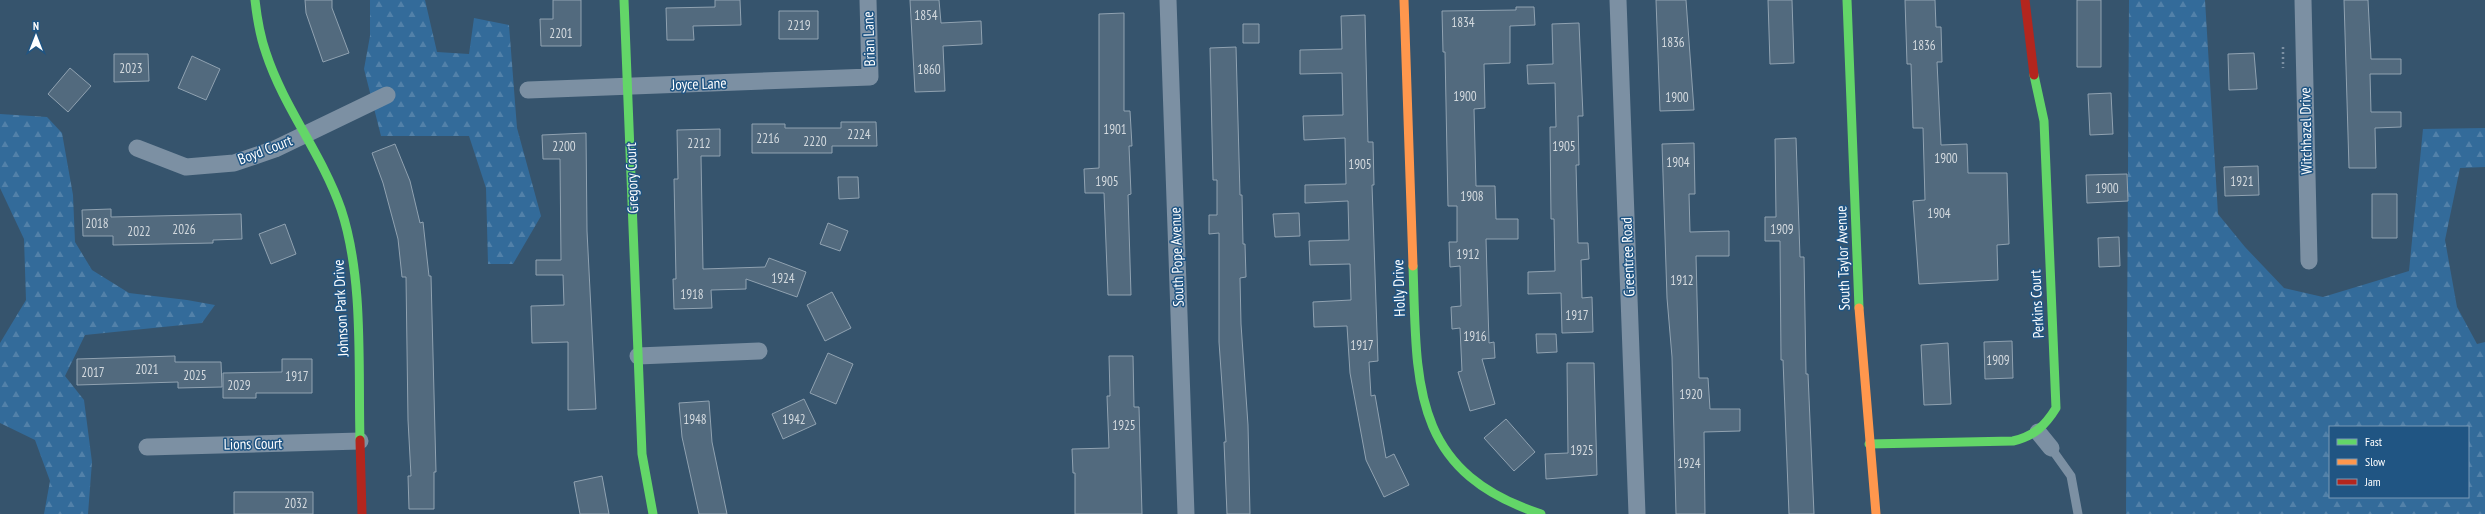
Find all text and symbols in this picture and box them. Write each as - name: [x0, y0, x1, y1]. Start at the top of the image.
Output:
- house number: 1854: [914, 7, 938, 24]
- street label: Brian Lane: [858, 11, 879, 67]
- house number: 1834: [1451, 14, 1475, 31]
- north arrow: [16, 16, 56, 56]
- house number: 2219: [787, 17, 811, 34]
- text: N: [33, 19, 39, 33]
- house number: 2201: [549, 25, 573, 42]
- house number: 1836: [1661, 34, 1685, 51]
- house number: 1836: [1912, 37, 1936, 54]
- house number: 2023: [119, 60, 143, 77]
- house number: 1860: [917, 61, 941, 78]
- street label: Joyce Lane: [670, 73, 727, 94]
- street label: Witchhazel Drive: [2295, 87, 2316, 175]
- house number: 1900: [1453, 88, 1477, 105]
- house number: 1900: [1665, 89, 1689, 106]
- house number: 1901: [1103, 121, 1127, 138]
- house number: 2224: [847, 126, 871, 143]
- street label: Boyd Court: [235, 130, 295, 169]
- house number: 2216: [756, 130, 780, 147]
- house number: 2220: [803, 133, 827, 150]
- house number: 2212: [687, 135, 711, 152]
- house number: 2200: [552, 138, 576, 155]
- house number: 1905: [1552, 138, 1576, 155]
- street label: Gregory Court: [621, 142, 642, 214]
- house number: 1900: [1934, 150, 1958, 167]
- house number: 1904: [1666, 154, 1690, 171]
- house number: 1905: [1348, 156, 1372, 173]
- house number: 1905: [1095, 173, 1119, 190]
- house number: 1921: [2230, 173, 2254, 190]
- house number: 1900: [2095, 180, 2119, 197]
- house number: 1908: [1460, 188, 1484, 205]
- street label: South Taylor Avenue: [1831, 205, 1854, 311]
- house number: 1904: [1927, 205, 1951, 222]
- street label: South Pope Avenue: [1165, 207, 1188, 307]
- house number: 2018: [85, 215, 109, 232]
- street label: Greentree Road: [1617, 217, 1638, 297]
- house number: 2026: [172, 221, 196, 238]
- house number: 1909: [1770, 221, 1794, 238]
- house number: 2022: [127, 223, 151, 240]
- house number: 1912: [1456, 246, 1480, 263]
- street label: Johnson Park Drive: [328, 259, 353, 358]
- street label: Holly Drive: [1388, 259, 1409, 317]
- street label: Perkins Court: [2025, 269, 2048, 339]
- house number: 1924: [771, 270, 795, 287]
- house number: 1912: [1670, 272, 1694, 289]
- house number: 1918: [680, 286, 704, 303]
- house number: 1917: [1565, 307, 1589, 324]
- house number: 1916: [1463, 328, 1487, 345]
- house number: 1917: [1350, 337, 1374, 354]
- house number: 1909: [1986, 352, 2010, 369]
- house number: 2021: [135, 361, 159, 378]
- house number: 2017: [81, 364, 105, 381]
- house number: 2025: [183, 367, 207, 384]
- house number: 1917: [285, 368, 309, 385]
- house number: 2029: [227, 377, 251, 394]
- house number: 1920: [1679, 386, 1703, 403]
- house number: 1948: [683, 411, 707, 428]
- house number: 1942: [782, 411, 806, 428]
- house number: 1925: [1112, 417, 1136, 434]
- legend: [2329, 426, 2469, 498]
- street label: Lions Court: [223, 433, 283, 454]
- text: Fast: [2365, 434, 2383, 449]
- house number: 1925: [1570, 442, 1594, 459]
- text: Slow: [2365, 454, 2386, 469]
- house number: 1924: [1677, 455, 1701, 472]
- text: Jam: [2364, 474, 2381, 489]
- house number: 2032: [284, 495, 308, 512]

